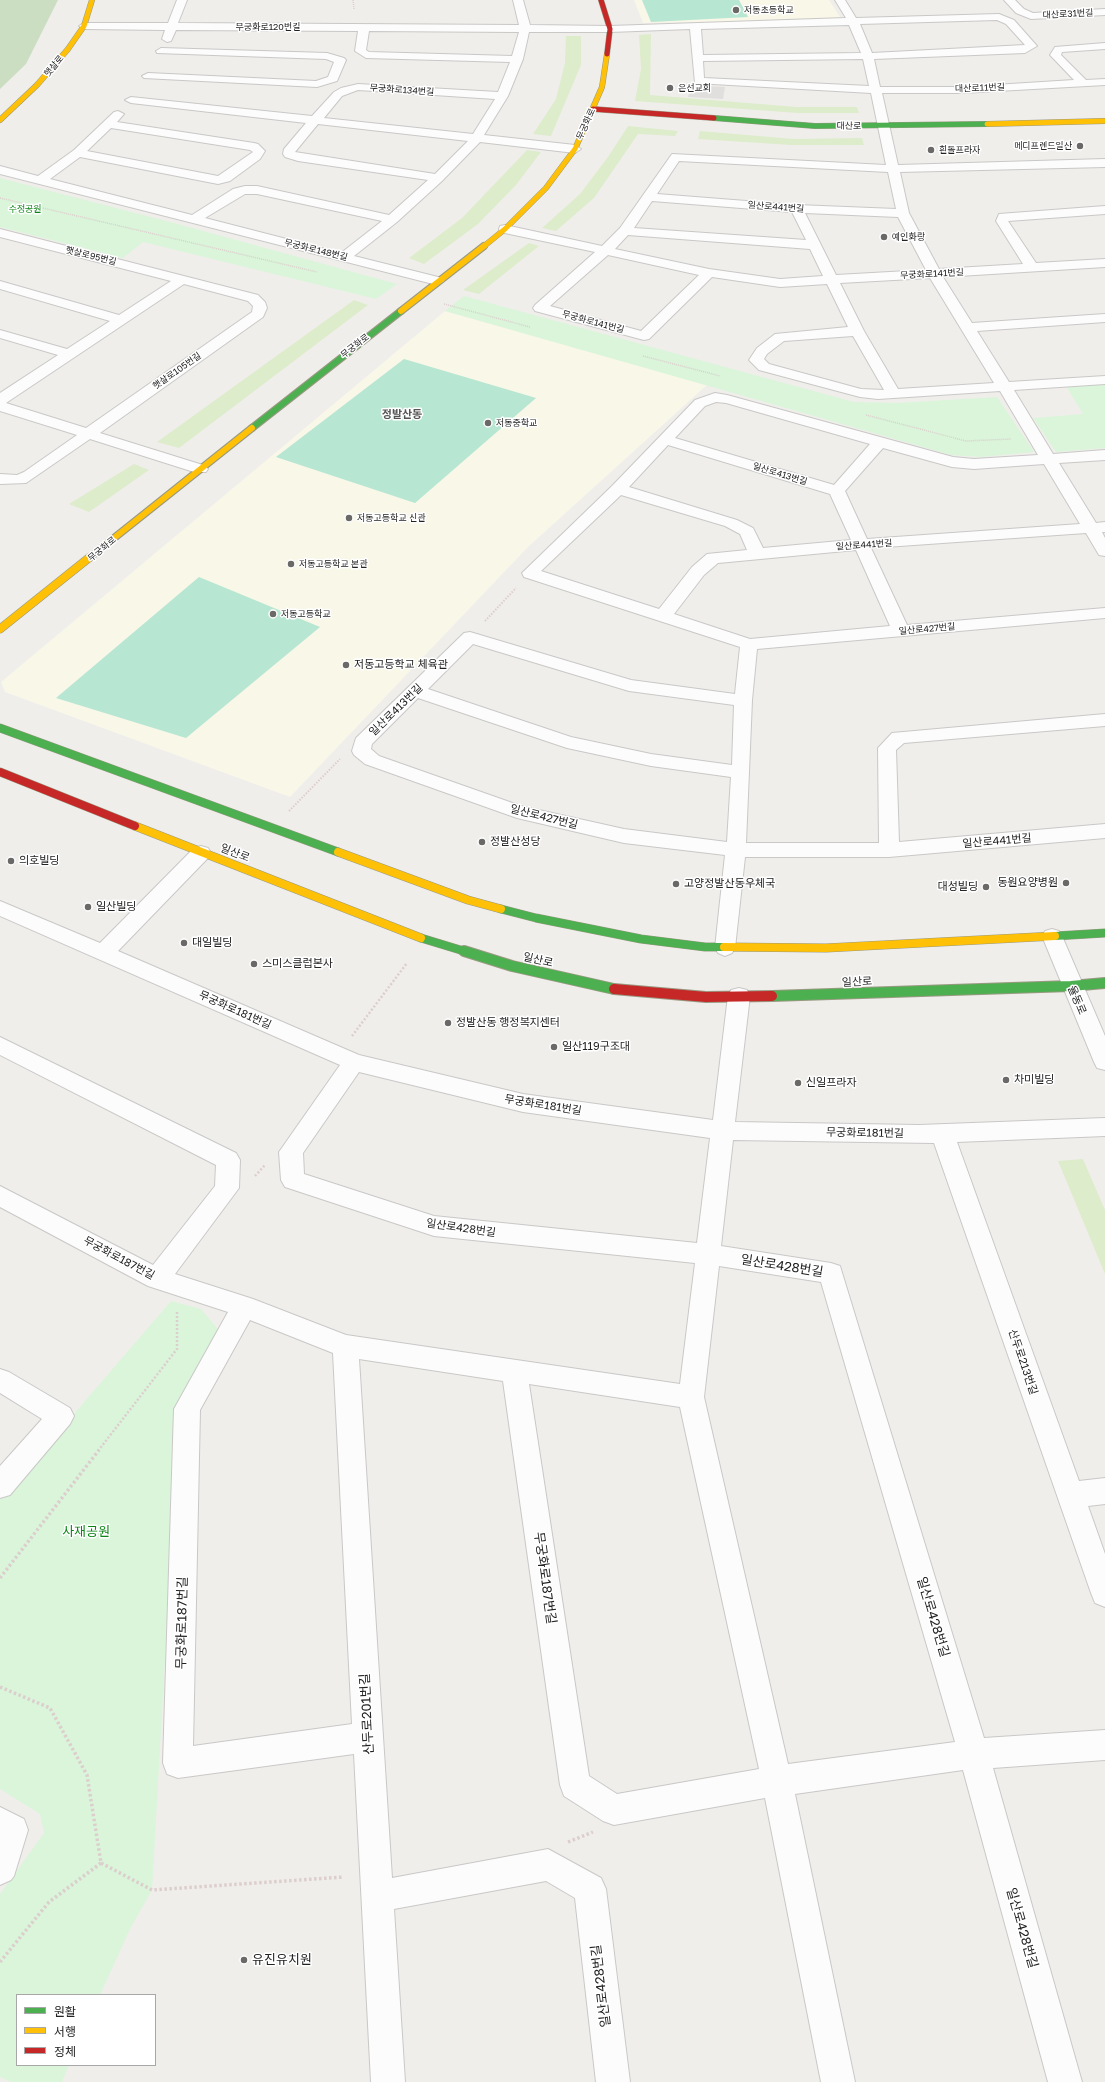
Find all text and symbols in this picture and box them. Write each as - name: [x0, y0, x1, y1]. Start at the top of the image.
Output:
- marker: 저동초등학교: [731, 5, 741, 15]
- place label: 저동초등학교: [744, 5, 794, 15]
- street label: 대산로31번길: [1042, 7, 1094, 21]
- street label: 무궁화로120번길: [236, 22, 300, 32]
- street label: 햇살로: [42, 53, 66, 79]
- street label: 무궁화로134번길: [369, 82, 435, 98]
- street label: 대산로11번길: [955, 82, 1005, 94]
- marker: 은선교회: [665, 83, 675, 93]
- place label: 은선교회: [678, 83, 711, 93]
- street label: 무궁화로: [574, 107, 598, 141]
- street label: 대산로: [836, 120, 862, 132]
- place label: 메디프렌드일산: [1014, 141, 1072, 151]
- marker: 메디프렌드일산: [1075, 141, 1085, 151]
- marker: 흰돌프라자: [926, 145, 936, 155]
- place label: 흰돌프라자: [939, 145, 980, 155]
- street label: 일산로441번길: [747, 200, 805, 214]
- park label: 수정공원: [8, 204, 42, 214]
- marker: 예인화랑: [879, 232, 889, 242]
- place label: 예인화랑: [892, 232, 925, 242]
- street label: 무궁화로148번길: [283, 237, 349, 263]
- street label: 햇살로95번길: [64, 244, 118, 268]
- street label: 무궁화로141번길: [900, 267, 964, 281]
- street label: 무궁화로141번길: [561, 309, 625, 335]
- street label: 무궁화로: [339, 332, 371, 360]
- street label: 햇살로105번길: [151, 350, 203, 392]
- district label: 정발산동: [382, 408, 422, 422]
- marker: 저동중학교: [483, 418, 493, 428]
- place label: 저동중학교: [496, 418, 537, 428]
- street label: 일산로413번길: [751, 461, 809, 487]
- marker: 저동고등학교 신관: [344, 513, 354, 523]
- place label: 저동고등학교 신관: [357, 513, 425, 523]
- street label: 무궁화로: [86, 534, 118, 564]
- street label: 일산로441번길: [835, 538, 893, 552]
- marker: 저동고등학교 본관: [286, 559, 296, 569]
- place label: 저동고등학교 본관: [299, 559, 367, 569]
- marker: 저동고등학교: [268, 609, 278, 619]
- place label: 저동고등학교: [281, 609, 331, 619]
- street label: 일산로427번길: [898, 621, 956, 637]
- place label: 저동고등학교 체육관: [354, 658, 448, 672]
- marker: 저동고등학교 체육관: [341, 660, 351, 670]
- street label: 일산로413번길: [367, 681, 425, 739]
- street label: 일산로427번길: [509, 802, 579, 832]
- street label: 일산로441번길: [962, 831, 1032, 851]
- place label: 정발산성당: [490, 835, 541, 849]
- marker: 정발산성당: [477, 837, 487, 847]
- street label: 일산로: [218, 841, 252, 865]
- place label: 의호빌딩: [19, 854, 59, 868]
- marker: 의호빌딩: [6, 856, 16, 866]
- place label: 동원요양병원: [997, 876, 1058, 890]
- place label: 고양정발산동우체국: [684, 877, 775, 891]
- marker: 동원요양병원: [1061, 878, 1071, 888]
- marker: 고양정발산동우체국: [671, 879, 681, 889]
- place label: 대성빌딩: [938, 880, 978, 894]
- marker: 대성빌딩: [981, 882, 991, 892]
- place label: 일산빌딩: [96, 900, 136, 914]
- marker: 일산빌딩: [83, 902, 93, 912]
- place label: 대일빌딩: [192, 936, 232, 950]
- marker: 대일빌딩: [179, 938, 189, 948]
- street label: 일산로: [522, 950, 554, 970]
- place label: 스미스클럽본사: [262, 957, 333, 971]
- marker: 스미스클럽본사: [249, 959, 259, 969]
- street label: 일산로: [841, 975, 873, 989]
- street label: 율동로: [1065, 983, 1089, 1017]
- street label: 무궁화로181번길: [197, 988, 273, 1032]
- place label: 정발산동 행정복지센터: [456, 1016, 560, 1030]
- marker: 정발산동 행정복지센터: [443, 1018, 453, 1028]
- place label: 일산119구조대: [562, 1040, 630, 1054]
- marker: 일산119구조대: [549, 1042, 559, 1052]
- place label: 차미빌딩: [1014, 1073, 1054, 1087]
- marker: 차미빌딩: [1001, 1075, 1011, 1085]
- place label: 신일프라자: [806, 1076, 857, 1090]
- marker: 신일프라자: [793, 1078, 803, 1088]
- street label: 무궁화로181번길: [503, 1092, 583, 1118]
- street label: 무궁화로181번길: [826, 1126, 904, 1140]
- street label: 일산로428번길: [425, 1217, 497, 1239]
- street label: 무궁화로187번길: [81, 1234, 157, 1282]
- street label: 일산로428번길: [740, 1252, 824, 1280]
- street label: 산두로213번길: [1006, 1327, 1040, 1397]
- park label: 사재공원: [62, 1524, 110, 1540]
- street label: 무궁화로187번길: [531, 1531, 559, 1625]
- street label: 일산로428번길: [913, 1575, 953, 1659]
- street label: 무궁화로187번길: [173, 1576, 191, 1670]
- street label: 산두로201번길: [357, 1673, 377, 1755]
- street label: 일산로428번길: [1003, 1886, 1041, 1970]
- street label: 일산로428번길: [588, 1944, 614, 2028]
- place label: 유진유치원: [252, 1952, 312, 1968]
- marker: 유진유치원: [239, 1955, 249, 1965]
- legend: [16, 1994, 156, 2066]
- text: 원활: [54, 2004, 76, 2019]
- text: 서행: [54, 2024, 76, 2039]
- text: 정체: [54, 2044, 76, 2059]

